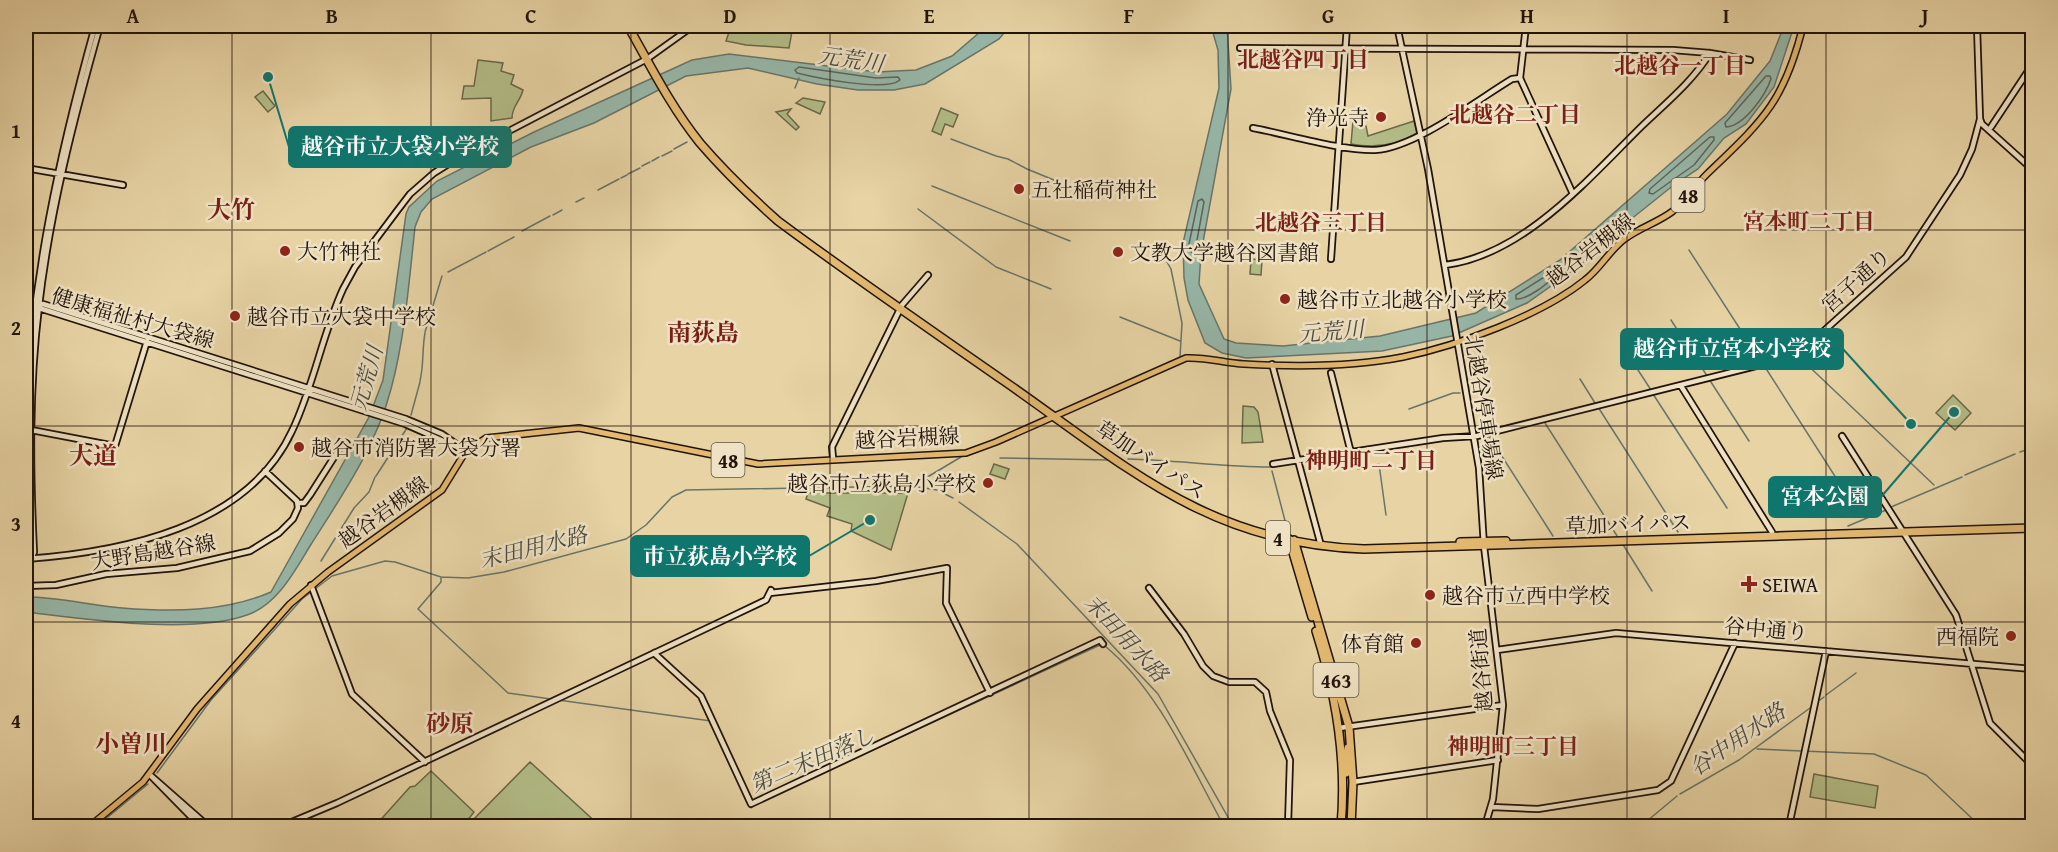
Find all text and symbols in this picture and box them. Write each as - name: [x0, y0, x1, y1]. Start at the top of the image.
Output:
- text: A: [127, 1, 140, 30]
- text: B: [326, 1, 338, 30]
- text: C: [525, 1, 537, 30]
- text: D: [723, 1, 737, 30]
- text: E: [924, 1, 935, 30]
- text: F: [1124, 1, 1134, 30]
- text: G: [1322, 1, 1334, 30]
- text: H: [1520, 1, 1534, 30]
- text: I: [1723, 1, 1729, 30]
- text: J: [1919, 1, 1929, 30]
- water label: 元荒川: [816, 39, 888, 80]
- district label: 北越谷四丁目: [1237, 43, 1369, 75]
- district label: 北越谷一丁目: [1614, 49, 1746, 81]
- district label: 北越谷二丁目: [1449, 98, 1581, 130]
- place label: 浄光寺: [1306, 102, 1369, 133]
- marker: 浄光寺: [1374, 110, 1388, 124]
- text: 1: [11, 116, 21, 145]
- callout: 越谷市立大袋小学校: [289, 127, 511, 167]
- text: 越谷市立大袋小学校: [301, 130, 499, 162]
- place label: 五社稲荷神社: [1031, 174, 1157, 205]
- road number: 48: [1672, 178, 1704, 212]
- marker: 五社稲荷神社: [1012, 182, 1026, 196]
- district label: 大竹: [207, 192, 255, 227]
- street label: 越谷岩槻線: [1539, 205, 1641, 295]
- district label: 宮本町二丁目: [1743, 205, 1875, 237]
- district label: 北越谷三丁目: [1255, 206, 1387, 238]
- place label: 大竹神社: [297, 236, 381, 267]
- place label: 文教大学越谷図書館: [1130, 237, 1319, 268]
- street label: 宮子通り: [1814, 240, 1898, 320]
- marker: 大竹神社: [278, 244, 292, 258]
- marker: 文教大学越谷図書館: [1111, 245, 1125, 259]
- street label: 健康福祉村大袋線: [48, 280, 218, 356]
- place label: 越谷市立北越谷小学校: [1297, 284, 1507, 315]
- marker: 越谷市立北越谷小学校: [1278, 292, 1292, 306]
- place label: 越谷市立大袋中学校: [247, 301, 436, 332]
- marker: 越谷市立大袋中学校: [228, 309, 242, 323]
- water label: 元荒川: [1297, 312, 1367, 350]
- text: 2: [11, 313, 21, 342]
- district label: 南荻島: [667, 315, 739, 350]
- callout: 越谷市立宮本小学校: [1621, 329, 1843, 369]
- street label: 北越谷停車場線: [1457, 332, 1511, 482]
- text: 越谷市立宮本小学校: [1633, 332, 1831, 364]
- water label: 元荒川: [342, 340, 391, 414]
- street label: 草加バイパス: [1090, 413, 1212, 507]
- street label: 越谷岩槻線: [854, 420, 960, 456]
- place label: 越谷市消防署大袋分署: [311, 432, 521, 463]
- district label: 大道: [69, 438, 117, 473]
- marker: 越谷市消防署大袋分署: [292, 440, 306, 454]
- road number: 48: [712, 443, 744, 477]
- district label: 神明町二丁目: [1305, 444, 1437, 476]
- place label: 越谷市立荻島小学校: [787, 468, 976, 499]
- street label: 越谷岩槻線: [331, 469, 435, 555]
- marker: 越谷市立荻島小学校: [981, 476, 995, 490]
- callout: 宮本公園: [1769, 477, 1881, 517]
- text: 宮本公園: [1781, 480, 1869, 512]
- street label: 草加バイパス: [1565, 506, 1691, 542]
- text: 3: [11, 509, 21, 538]
- water label: 末田用水路: [476, 518, 592, 576]
- road number: 4: [1266, 521, 1290, 555]
- street label: 大野島越谷線: [88, 527, 218, 577]
- callout: 市立荻島小学校: [631, 536, 809, 576]
- text: 市立荻島小学校: [643, 540, 797, 572]
- place label: SEIWA: [1762, 569, 1819, 600]
- marker: SEIWA: [1740, 575, 1758, 593]
- place label: 越谷市立西中学校: [1442, 580, 1610, 611]
- water label: 末田用水路: [1077, 587, 1177, 691]
- marker: 越谷市立西中学校: [1423, 588, 1437, 602]
- street label: 谷中通り: [1723, 610, 1809, 648]
- place label: 西福院: [1936, 621, 1999, 652]
- street label: 越谷街道: [1462, 627, 1500, 713]
- place label: 体育館: [1341, 628, 1404, 659]
- marker: 西福院: [2004, 629, 2018, 643]
- marker: 体育館: [1409, 636, 1423, 650]
- road number: 463: [1314, 663, 1358, 697]
- water label: 谷中用水路: [1682, 694, 1793, 783]
- text: 4: [11, 706, 21, 735]
- district label: 砂原: [426, 706, 474, 741]
- water label: 第二末田落し: [745, 718, 879, 800]
- district label: 小曽川: [95, 726, 167, 761]
- district label: 神明町三丁目: [1447, 730, 1579, 762]

